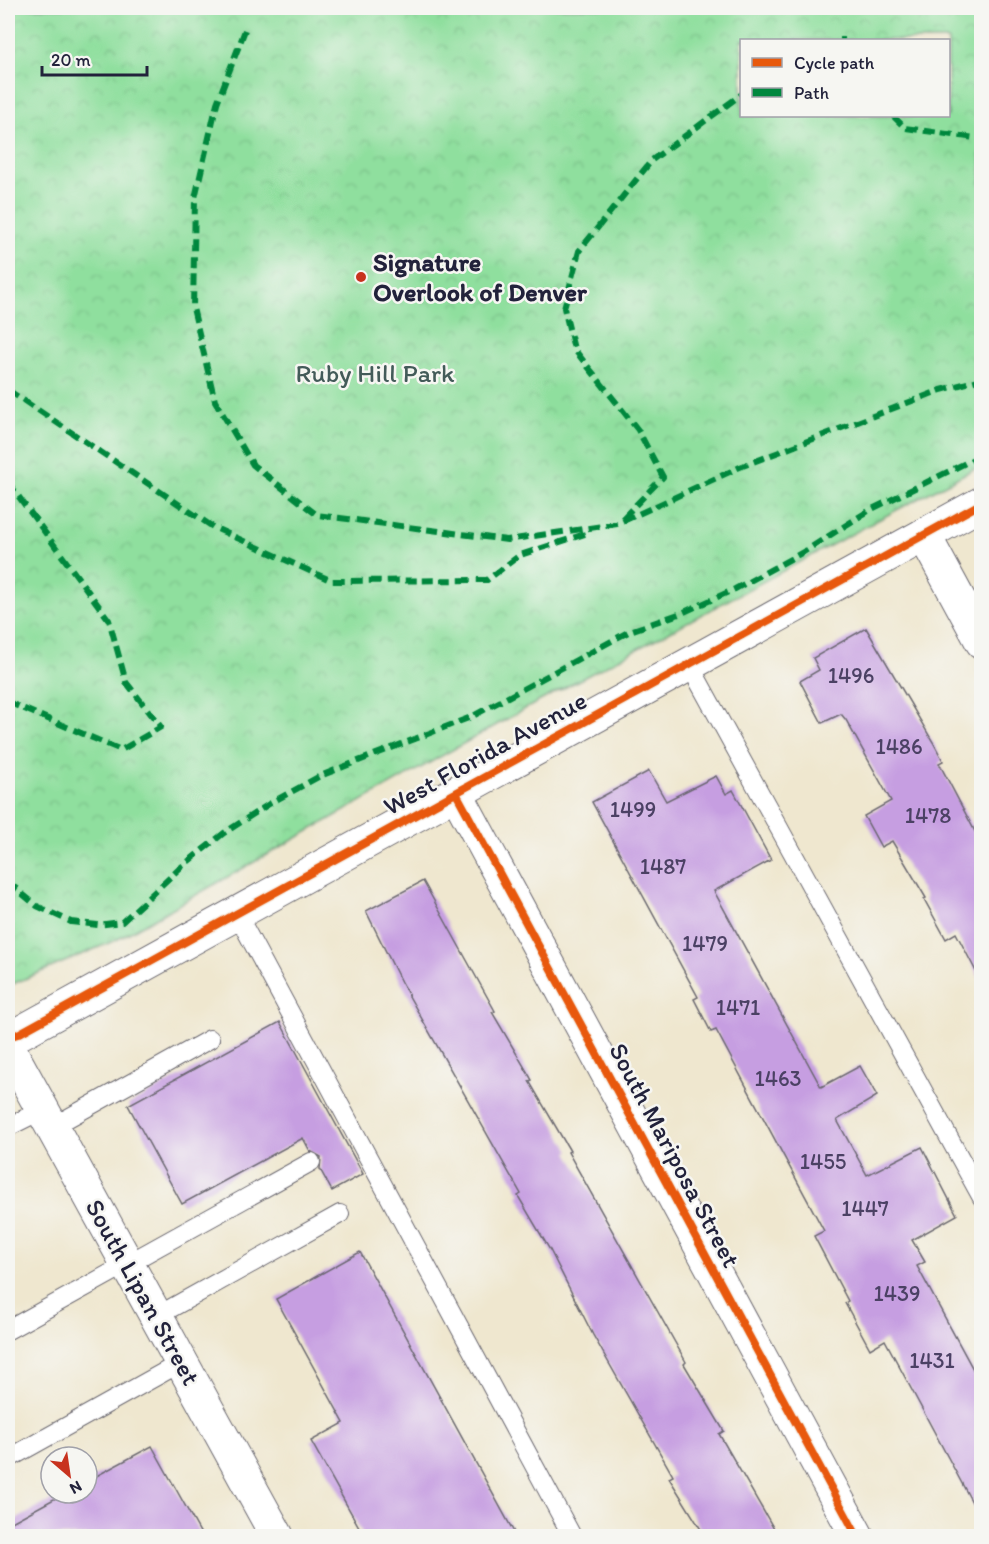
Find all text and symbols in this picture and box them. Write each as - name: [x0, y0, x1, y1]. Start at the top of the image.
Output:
- scale bar: [42, 39, 147, 77]
- legend: [740, 39, 950, 117]
- text: 20 m: [51, 49, 91, 71]
- text: Cycle path: [794, 52, 875, 74]
- text: Path: [794, 82, 829, 104]
- place label: Signature Overlook of Denver: [373, 246, 588, 308]
- marker: Signature Overlook of Denver: [354, 270, 368, 284]
- park label: Ruby Hill Park: [296, 357, 455, 389]
- house number: 1496: [828, 662, 874, 689]
- street label: West Florida Avenue: [378, 684, 592, 822]
- house number: 1486: [875, 733, 923, 760]
- house number: 1499: [610, 796, 656, 823]
- house number: 1478: [905, 802, 951, 829]
- house number: 1487: [640, 853, 686, 880]
- house number: 1479: [682, 930, 728, 957]
- house number: 1471: [716, 994, 760, 1021]
- street label: South Mariposa Street: [602, 1037, 748, 1273]
- house number: 1463: [754, 1065, 802, 1092]
- house number: 1455: [800, 1148, 846, 1175]
- street label: South Lipan Street: [79, 1193, 208, 1391]
- house number: 1447: [841, 1195, 889, 1222]
- house number: 1439: [874, 1280, 920, 1307]
- house number: 1431: [909, 1347, 955, 1374]
- north arrow: [39, 1445, 99, 1505]
- text: N: [67, 1477, 85, 1499]

